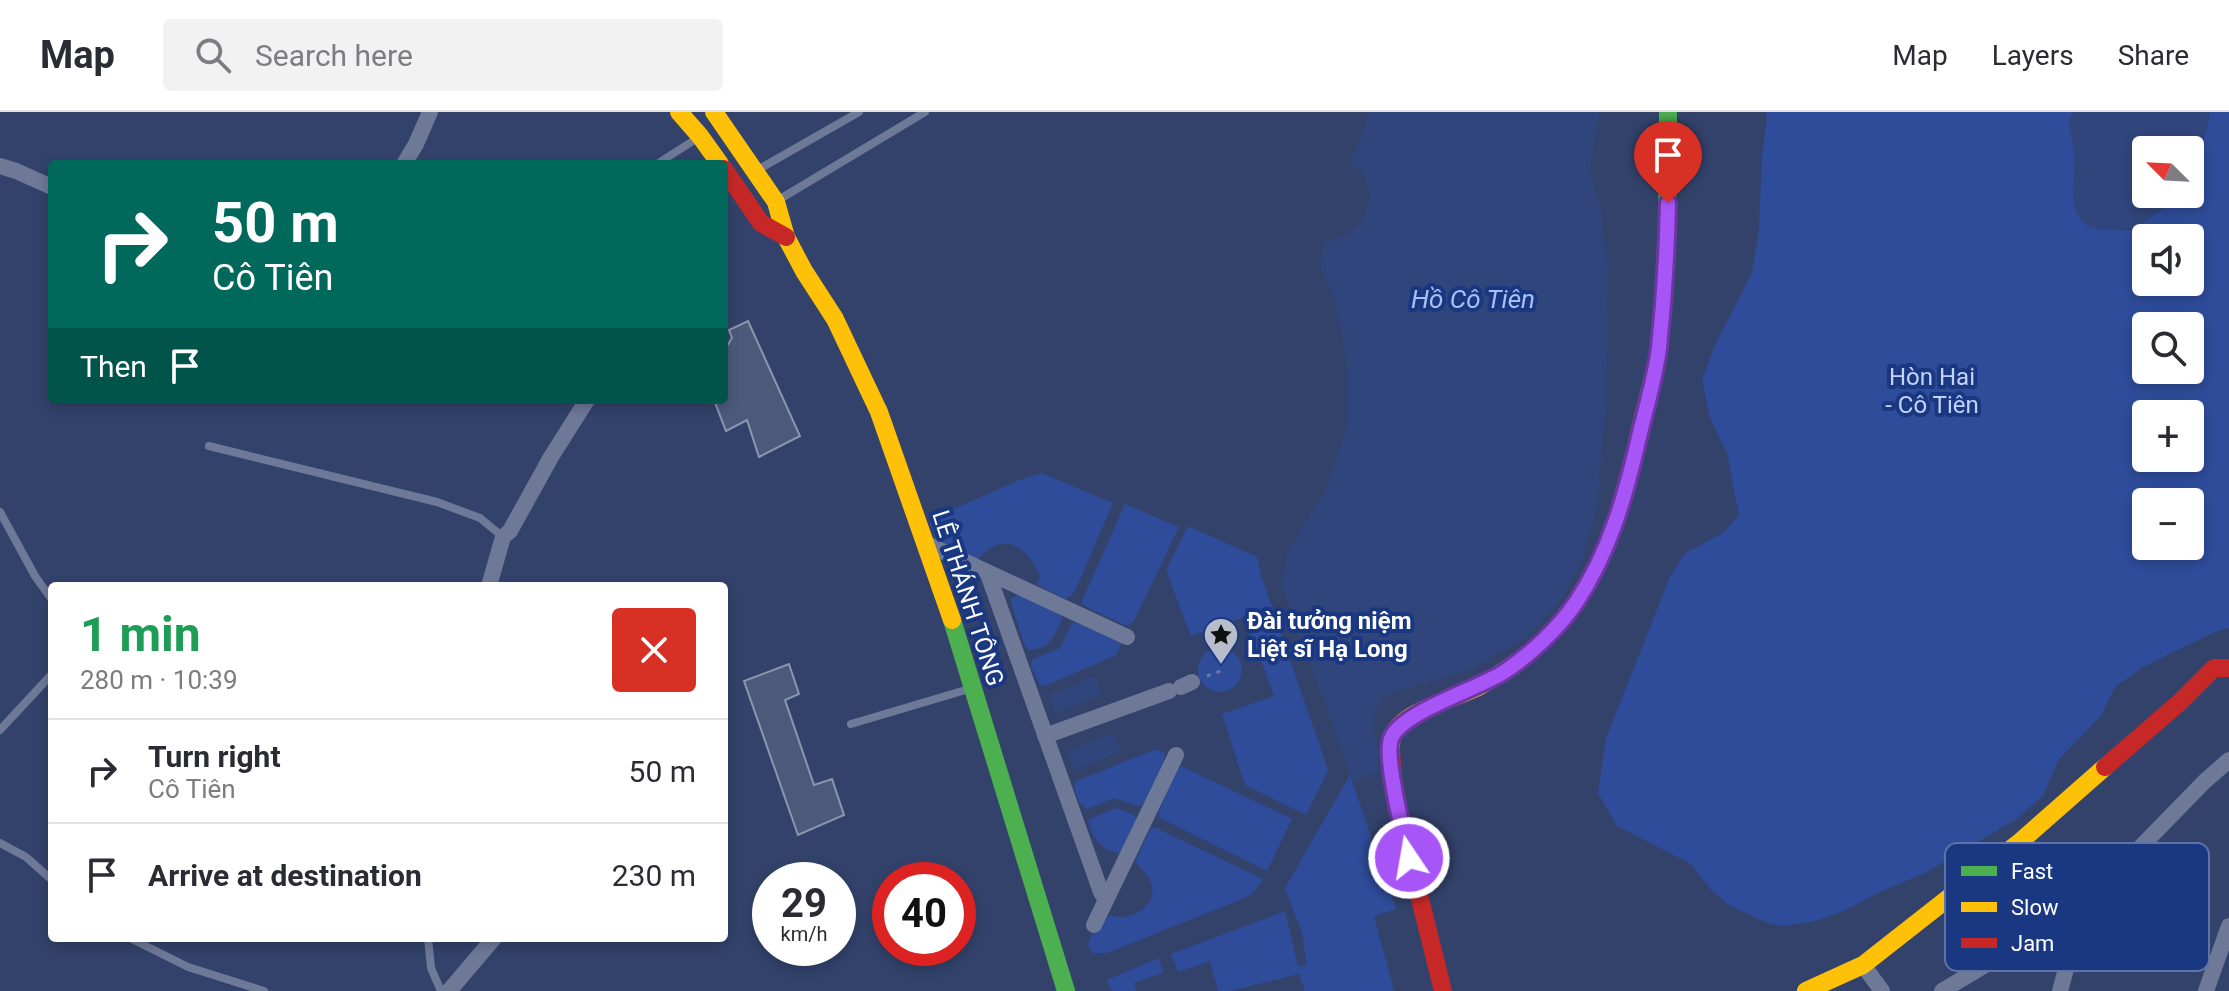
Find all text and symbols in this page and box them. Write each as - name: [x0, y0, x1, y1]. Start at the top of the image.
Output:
- search box: [163, 19, 723, 91]
- text: Map: [40, 33, 115, 77]
- icon: search: [191, 33, 235, 77]
- text: Search here: [255, 38, 413, 73]
- text: Map: [1892, 39, 1948, 72]
- text: Layers: [1992, 39, 2074, 72]
- text: Share: [2118, 39, 2189, 72]
- pin: [1634, 121, 1702, 203]
- icon: arrive: [1646, 133, 1690, 177]
- north arrow: [2132, 136, 2204, 208]
- map controls: [2132, 136, 2204, 560]
- text: 50 m: [212, 190, 339, 256]
- icon: right: [80, 192, 184, 296]
- button: sound: [2132, 224, 2204, 296]
- text: Cô Tiên: [212, 257, 333, 299]
- water label: Hồ Cô Tiên: [1411, 284, 1535, 314]
- button: search: [2132, 312, 2204, 384]
- icon: arrive: [163, 344, 207, 388]
- text: Then: [80, 349, 147, 384]
- park label: Hòn Hai - Cô Tiên: [1885, 363, 1979, 419]
- button: +: [2132, 400, 2204, 472]
- button: −: [2132, 488, 2204, 560]
- street label: LÊ THÁNH TÔNG: [926, 507, 1010, 689]
- text: 1 min: [80, 606, 201, 663]
- place label: Đài tưởng niệm Liệt sĩ Hạ Long: [1247, 607, 1411, 663]
- button: close: [612, 608, 696, 692]
- place icon: Đài tưởng niệm Liệt sĩ Hạ Long: [1202, 616, 1240, 666]
- text: 280 m · 10:39: [80, 665, 238, 695]
- text: Turn right: [148, 739, 281, 774]
- icon: right: [80, 749, 124, 793]
- text: 50 m: [629, 754, 696, 789]
- text: Cô Tiên: [148, 774, 236, 804]
- position arrow: [1367, 816, 1451, 900]
- legend: [1945, 843, 2209, 971]
- icon: arrive: [80, 853, 124, 897]
- text: Arrive at destination: [148, 858, 422, 893]
- text: 230 m: [612, 858, 696, 893]
- text: Fast: [2011, 859, 2053, 884]
- speed limit sign: 40: [872, 862, 976, 966]
- text: 29: [781, 880, 827, 927]
- text: Slow: [2011, 895, 2059, 920]
- text: km/h: [781, 922, 827, 946]
- text: Jam: [2011, 931, 2054, 956]

